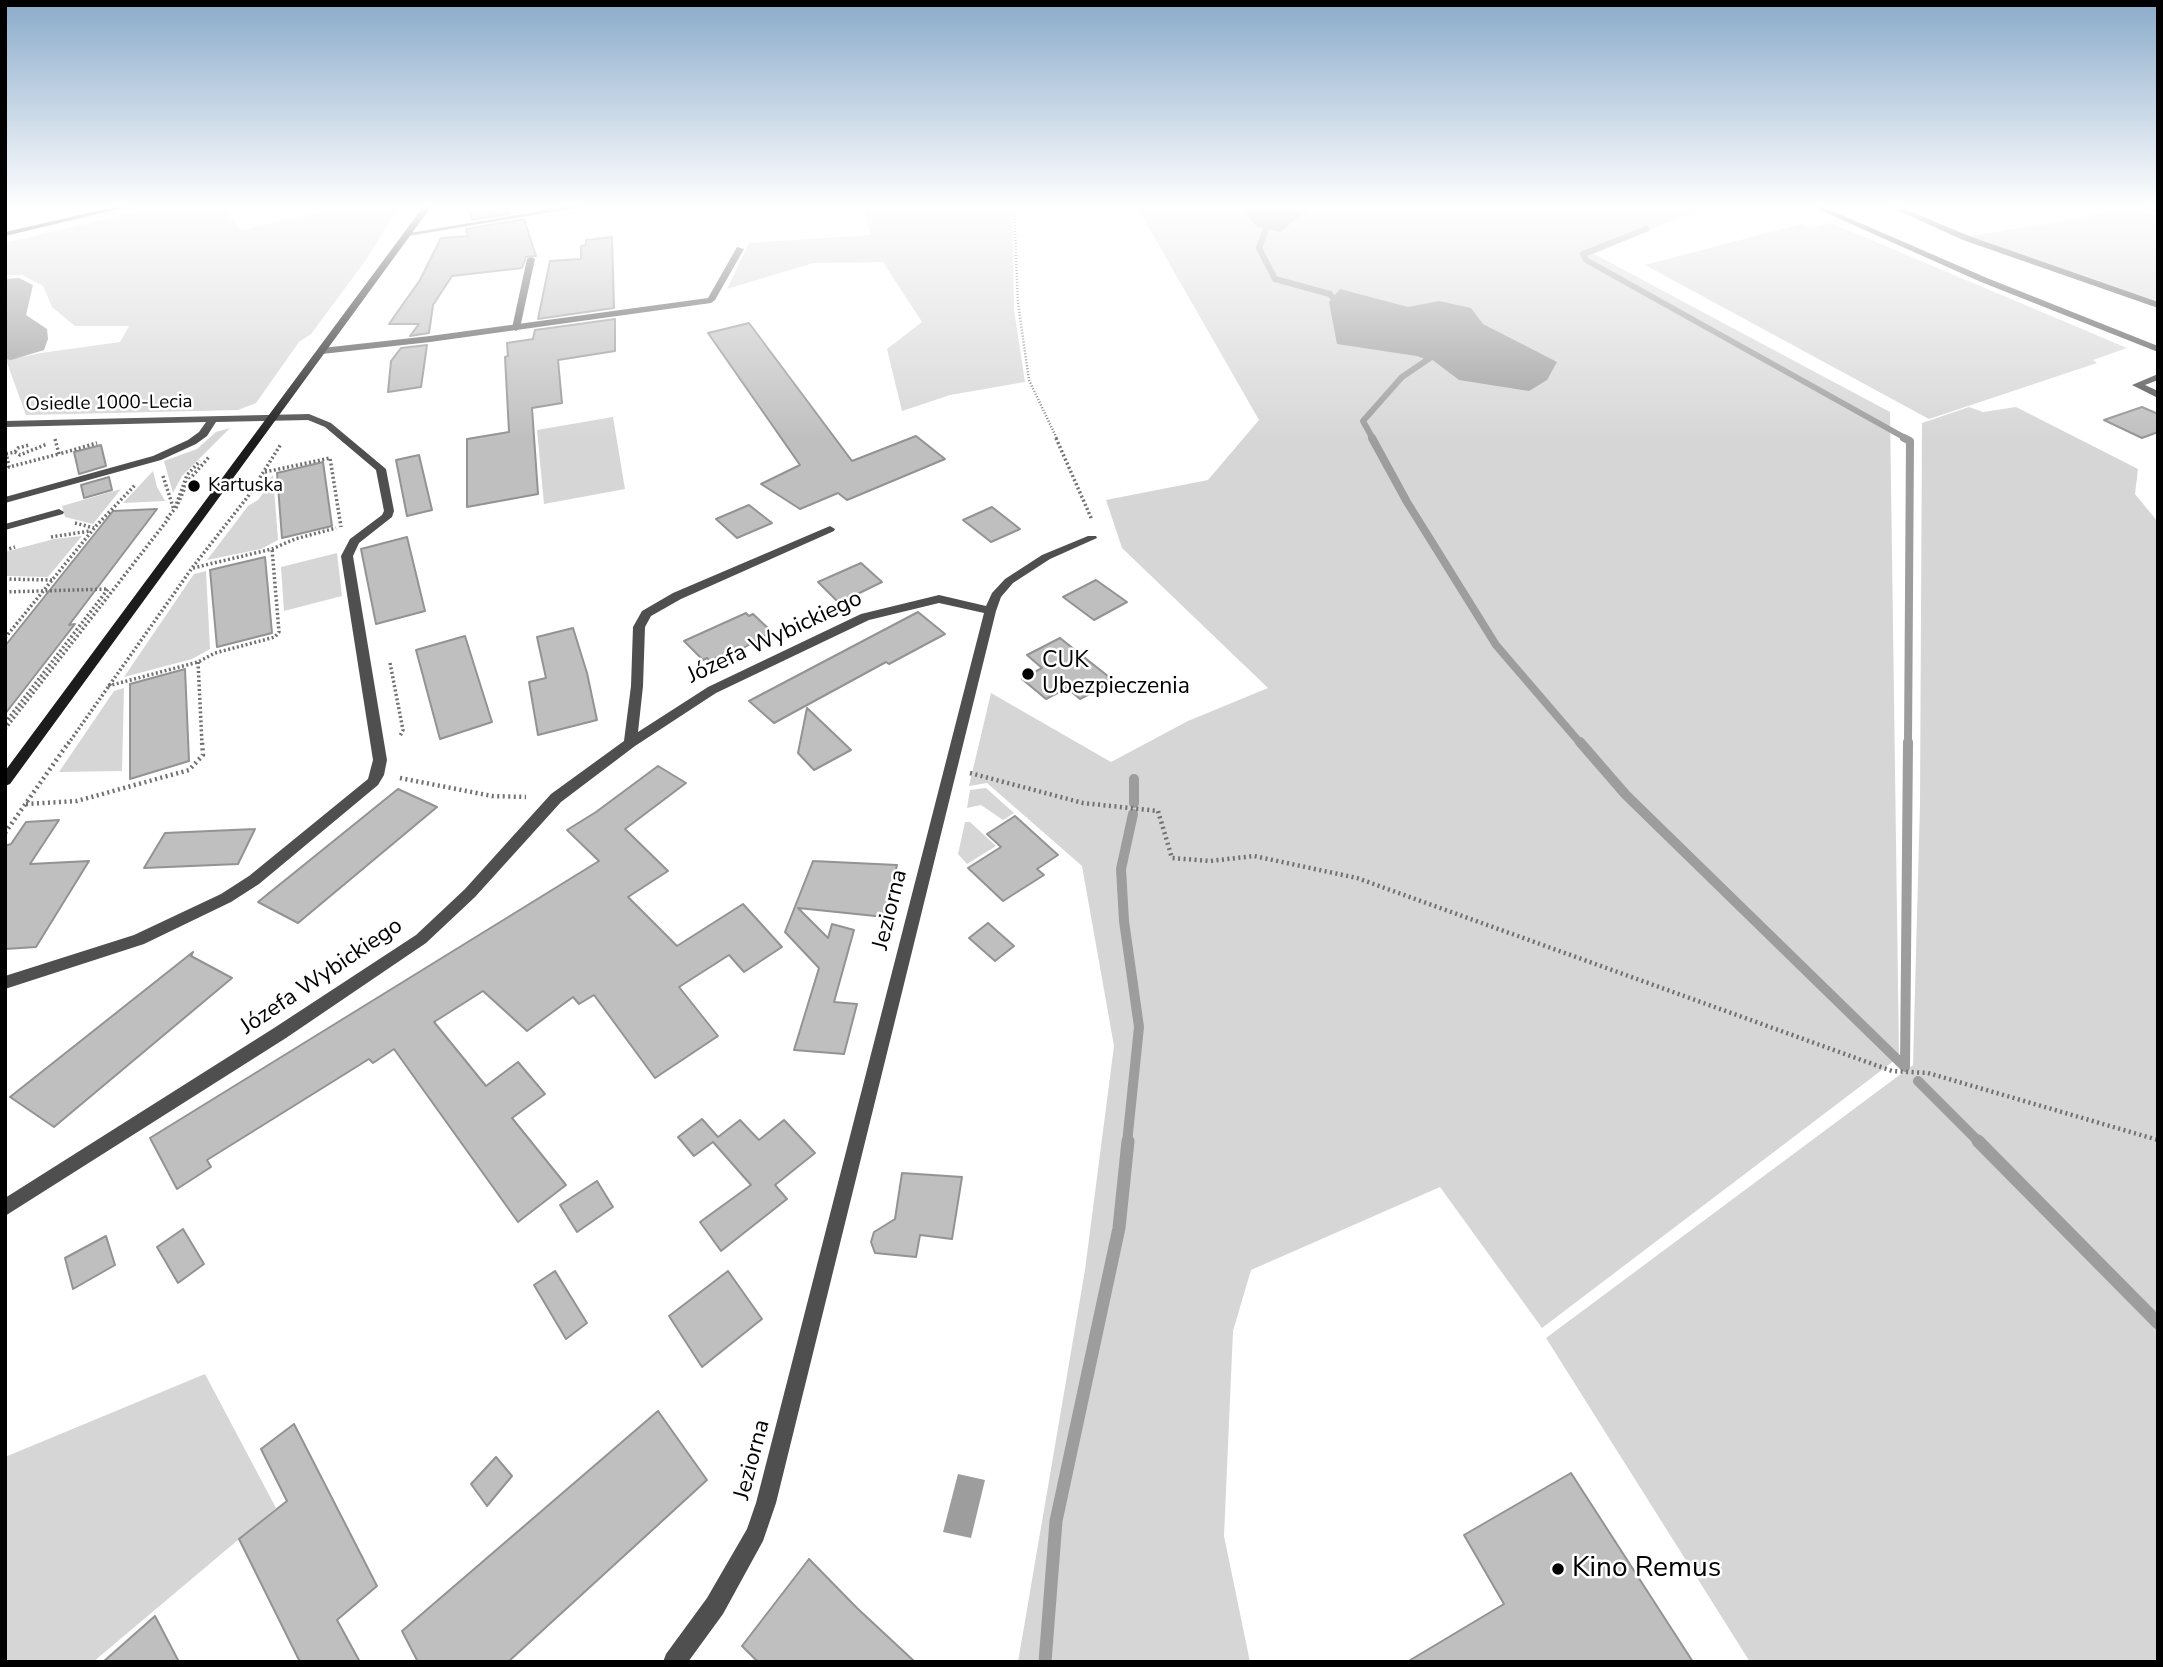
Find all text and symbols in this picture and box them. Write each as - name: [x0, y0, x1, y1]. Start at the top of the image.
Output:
- street label: Osiedle 1000-Lecia: [25, 391, 193, 417]
- place label: Kartuska: [208, 475, 283, 497]
- marker: Kartuska: [186, 478, 202, 494]
- street label: Józefa Wybickiego: [683, 585, 867, 691]
- place label: CUK Ubezpieczenia: [1042, 647, 1190, 701]
- marker: CUK Ubezpieczenia: [1020, 666, 1036, 682]
- street label: Jeziorna: [868, 867, 914, 953]
- street label: Józefa Wybickiego: [236, 913, 408, 1041]
- street label: Jeziorna: [729, 1417, 777, 1503]
- place label: Kino Remus: [1572, 1552, 1721, 1586]
- marker: Kino Remus: [1550, 1561, 1566, 1577]

